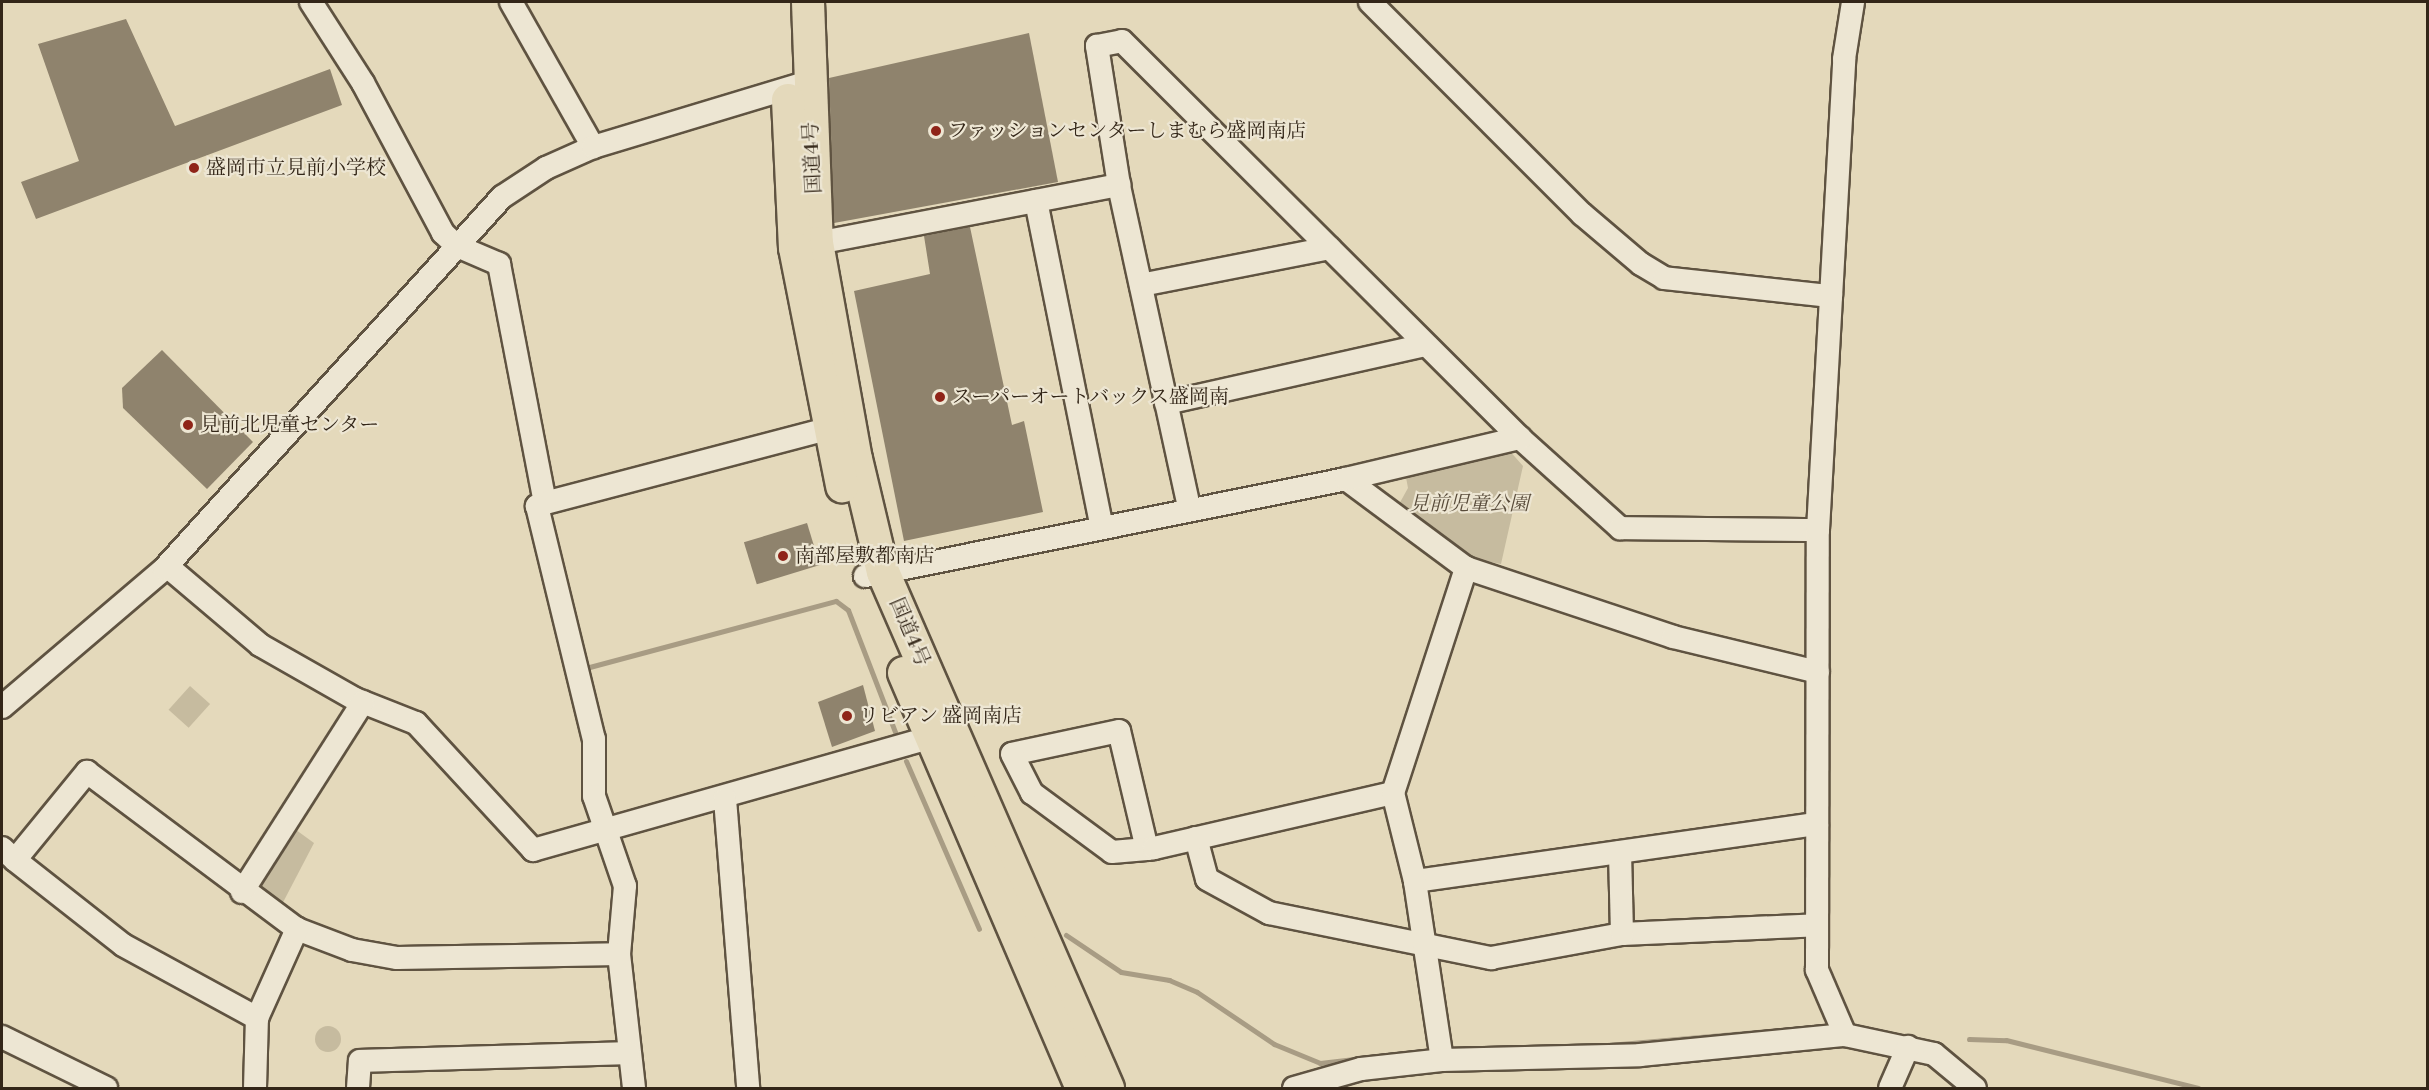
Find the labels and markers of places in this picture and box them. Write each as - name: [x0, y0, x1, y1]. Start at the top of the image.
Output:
- place label: ファッションセンターしまむら盛岡南店: [948, 119, 1308, 143]
- marker: ファッションセンターしまむら盛岡南店: [929, 124, 943, 138]
- place label: 盛岡市立見前小学校: [206, 156, 386, 180]
- marker: 盛岡市立見前小学校: [187, 161, 201, 175]
- place label: スーパーオートバックス盛岡南: [952, 385, 1231, 409]
- marker: スーパーオートバックス盛岡南: [933, 390, 947, 404]
- place label: 見前北児童センター: [200, 413, 380, 437]
- marker: 見前北児童センター: [181, 418, 195, 432]
- place label: 南部屋敷都南店: [795, 544, 935, 568]
- marker: 南部屋敷都南店: [776, 549, 790, 563]
- place label: リビアン 盛岡南店: [859, 704, 1023, 728]
- marker: リビアン 盛岡南店: [840, 709, 854, 723]

